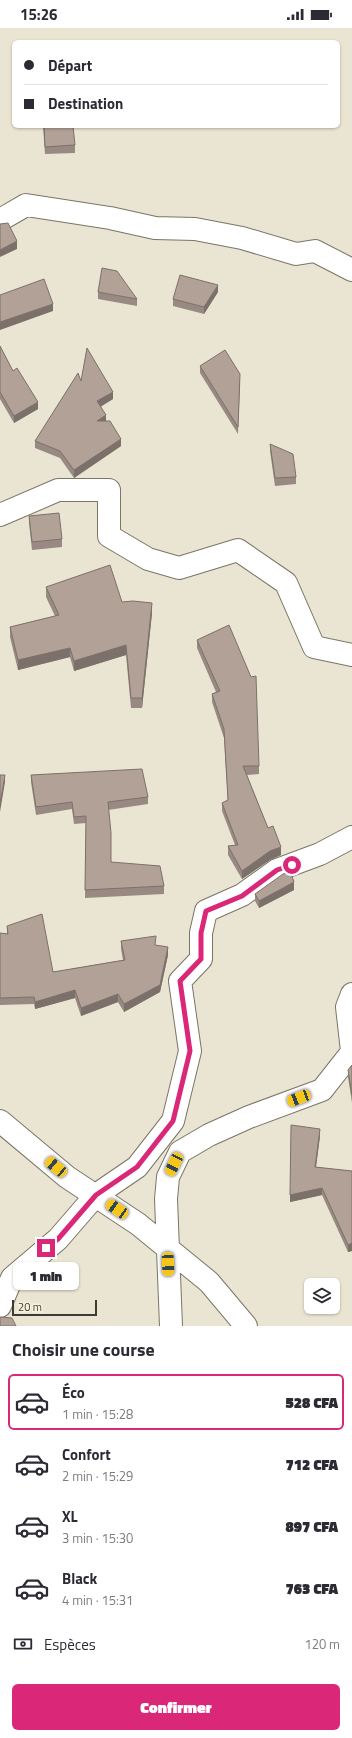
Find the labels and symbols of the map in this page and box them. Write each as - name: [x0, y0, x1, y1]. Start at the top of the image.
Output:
- route start: [283, 856, 301, 874]
- car: [286, 1088, 312, 1108]
- car: [163, 1151, 185, 1177]
- car: [43, 1155, 69, 1179]
- car: [104, 1197, 130, 1221]
- route end: [37, 1239, 55, 1257]
- car: [162, 1252, 174, 1276]
- callout: 1 min: [13, 1262, 79, 1290]
- scale bar: [12, 1298, 97, 1317]

